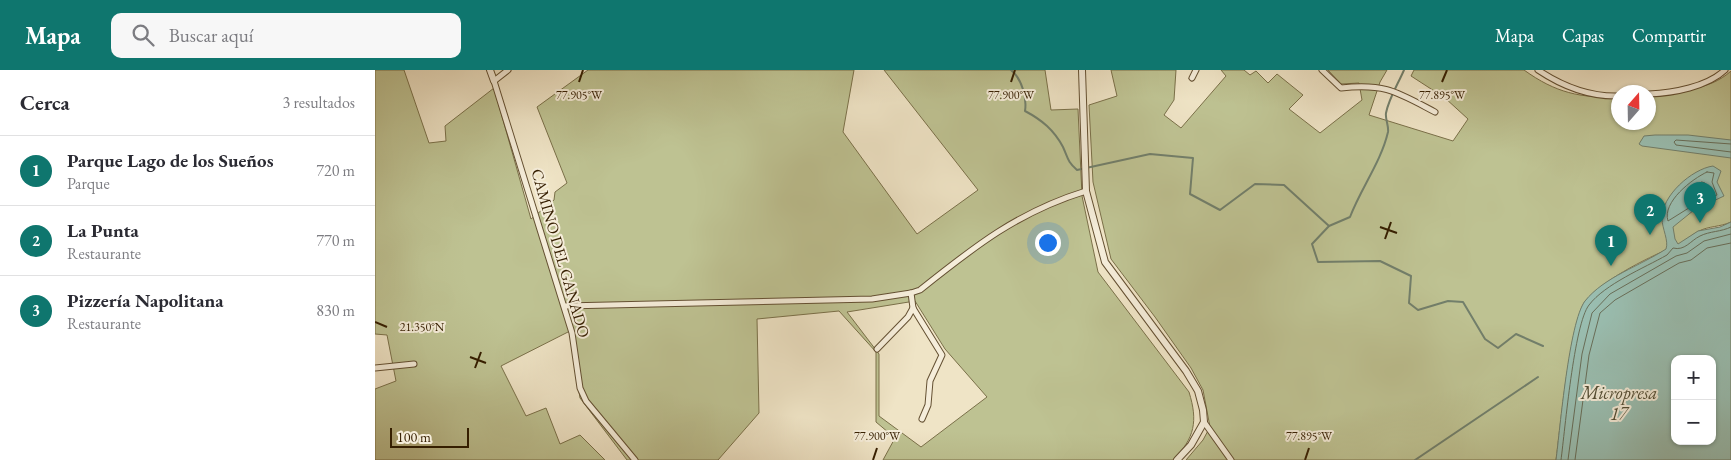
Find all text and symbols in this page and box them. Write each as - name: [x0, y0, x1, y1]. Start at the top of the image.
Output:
- search box: [111, 13, 461, 58]
- text: Mapa: [25, 20, 81, 51]
- icon: search: [129, 21, 157, 49]
- text: Buscar aquí: [169, 23, 253, 48]
- text: Mapa: [1495, 24, 1534, 47]
- text: Capas: [1562, 24, 1604, 47]
- text: Compartir: [1632, 24, 1706, 47]
- north arrow: [1611, 85, 1656, 130]
- text: 77.905°W: [556, 87, 603, 103]
- text: 77.900°W: [988, 87, 1035, 103]
- text: 77.895°W: [1419, 87, 1466, 103]
- text: Cerca: [20, 89, 70, 116]
- text: 3 resultados: [283, 92, 355, 113]
- text: Parque Lago de los Sueños: [67, 148, 274, 173]
- text: 1: [32, 160, 40, 181]
- text: 720 m: [316, 160, 355, 181]
- street label: CAMINO DEL GANADO: [526, 166, 595, 340]
- text: Parque: [67, 173, 110, 194]
- pin: 3: [1684, 182, 1716, 223]
- pin: 2: [1634, 194, 1666, 235]
- text: La Punta: [67, 218, 139, 243]
- pin: 1: [1595, 225, 1627, 266]
- text: 2: [32, 230, 40, 251]
- text: 770 m: [316, 230, 355, 251]
- your location: [1035, 230, 1061, 256]
- text: Restaurante: [67, 243, 141, 264]
- text: Pizzería Napolitana: [67, 288, 224, 313]
- text: 3: [32, 300, 40, 321]
- text: 830 m: [316, 300, 355, 321]
- text: Restaurante: [67, 313, 141, 334]
- text: 21.350°N: [400, 319, 445, 335]
- map controls: [1671, 355, 1716, 445]
- button: +: [1671, 355, 1716, 400]
- water label: Micropresa 17: [1580, 381, 1657, 425]
- button: −: [1671, 400, 1716, 445]
- scale bar: [390, 425, 469, 448]
- text: 100 m: [397, 428, 431, 446]
- text: 77.900°W: [854, 428, 901, 444]
- text: 77.895°W: [1286, 428, 1333, 444]

